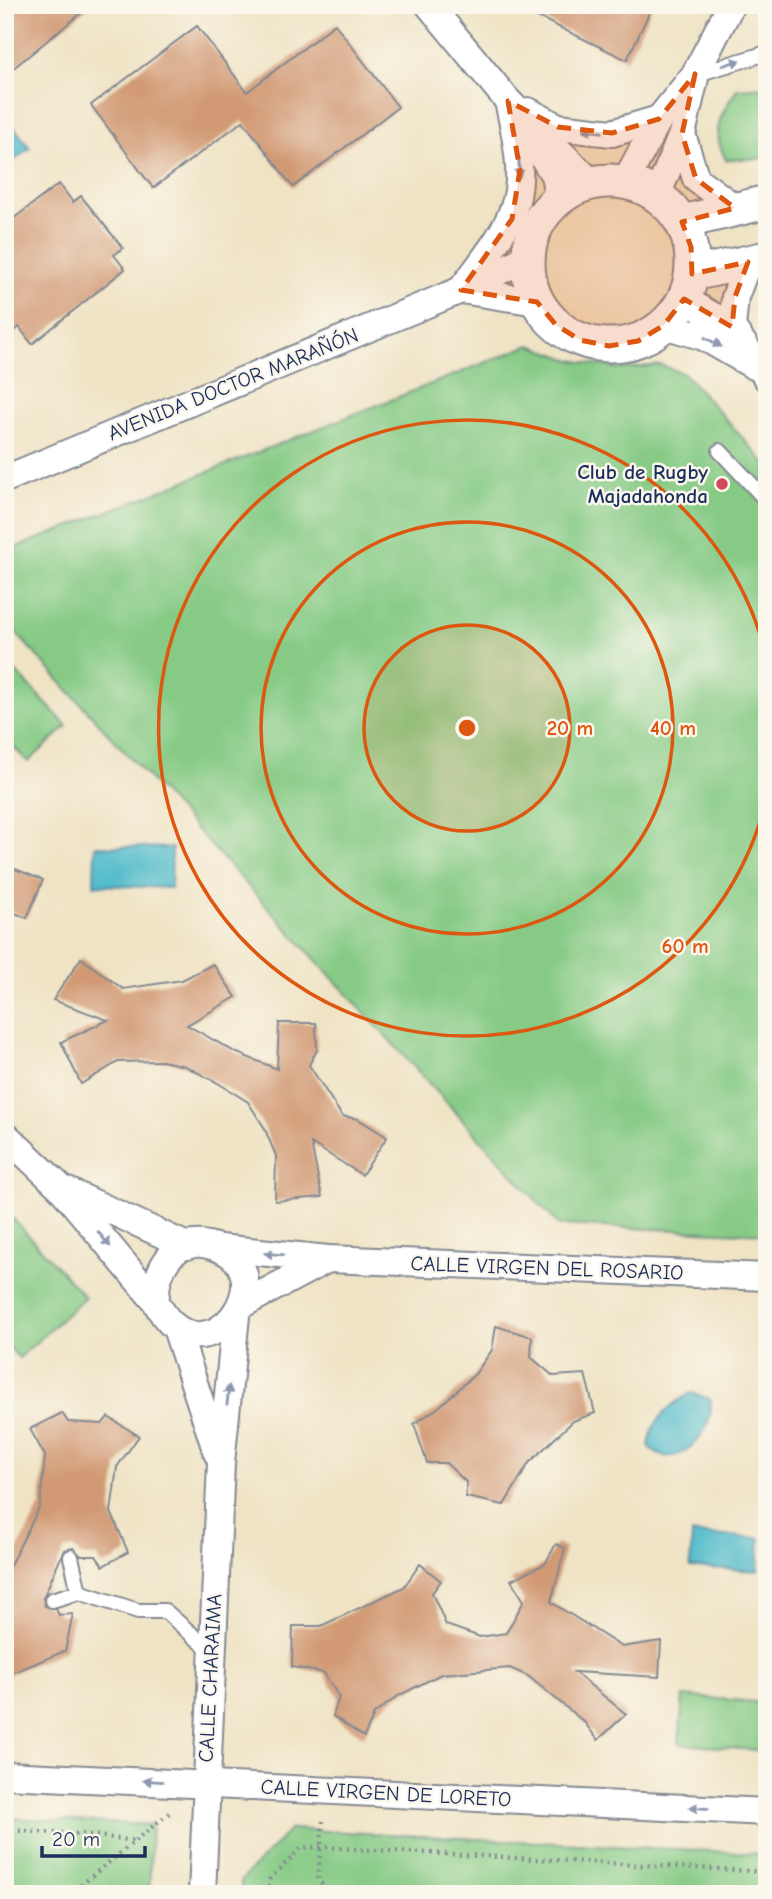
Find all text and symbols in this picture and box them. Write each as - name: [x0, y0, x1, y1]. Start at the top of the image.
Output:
- one-way arrow: [721, 58, 742, 68]
- one-way arrow: [582, 126, 604, 137]
- one-way arrow: [513, 157, 525, 179]
- street label: AVENIDA DOCTOR MARAÑÓN: [104, 323, 362, 445]
- one-way arrow: [703, 336, 723, 348]
- place label: Club de Rugby Majadahonda: [577, 460, 708, 508]
- marker: Club de Rugby Majadahonda: [714, 476, 730, 492]
- centre of rings: [455, 716, 479, 740]
- text: 20 m: [547, 716, 593, 740]
- text: 40 m: [650, 716, 696, 740]
- text: 60 m: [661, 934, 709, 958]
- one-way arrow: [96, 1231, 111, 1248]
- one-way arrow: [263, 1248, 285, 1259]
- street label: CALLE VIRGEN DEL ROSARIO: [410, 1251, 684, 1285]
- one-way arrow: [223, 1384, 234, 1406]
- street label: CALLE CHARAIMA: [194, 1593, 226, 1763]
- street label: CALLE VIRGEN DE LORETO: [260, 1774, 512, 1812]
- one-way arrow: [142, 1776, 164, 1787]
- one-way arrow: [687, 1803, 709, 1814]
- scale bar: [42, 1815, 145, 1859]
- text: 20 m: [52, 1827, 100, 1851]

